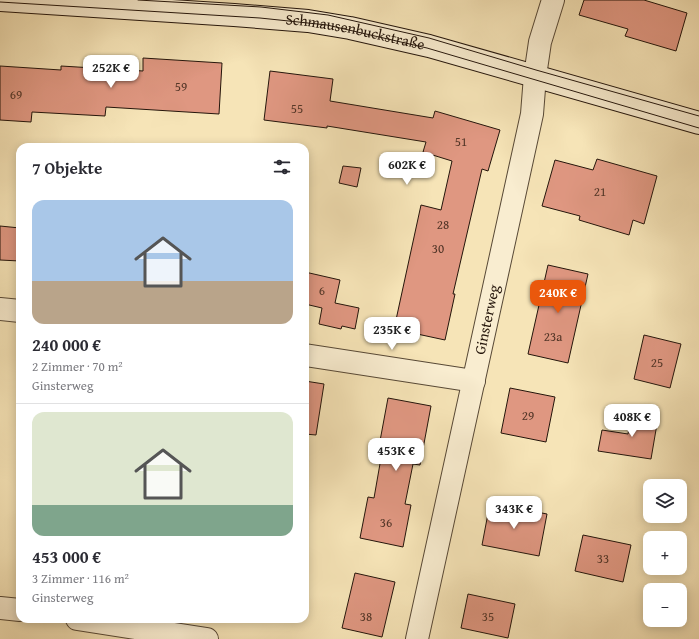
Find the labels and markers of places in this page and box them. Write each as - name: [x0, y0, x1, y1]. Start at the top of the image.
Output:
- pin: 252K €: [78, 55, 144, 89]
- pin: 602K €: [374, 152, 440, 186]
- pin: 240K €: [525, 280, 591, 314]
- pin: 235K €: [359, 317, 425, 351]
- pin: 408K €: [599, 404, 665, 438]
- pin: 453K €: [363, 438, 429, 472]
- pin: 343K €: [481, 496, 547, 530]

